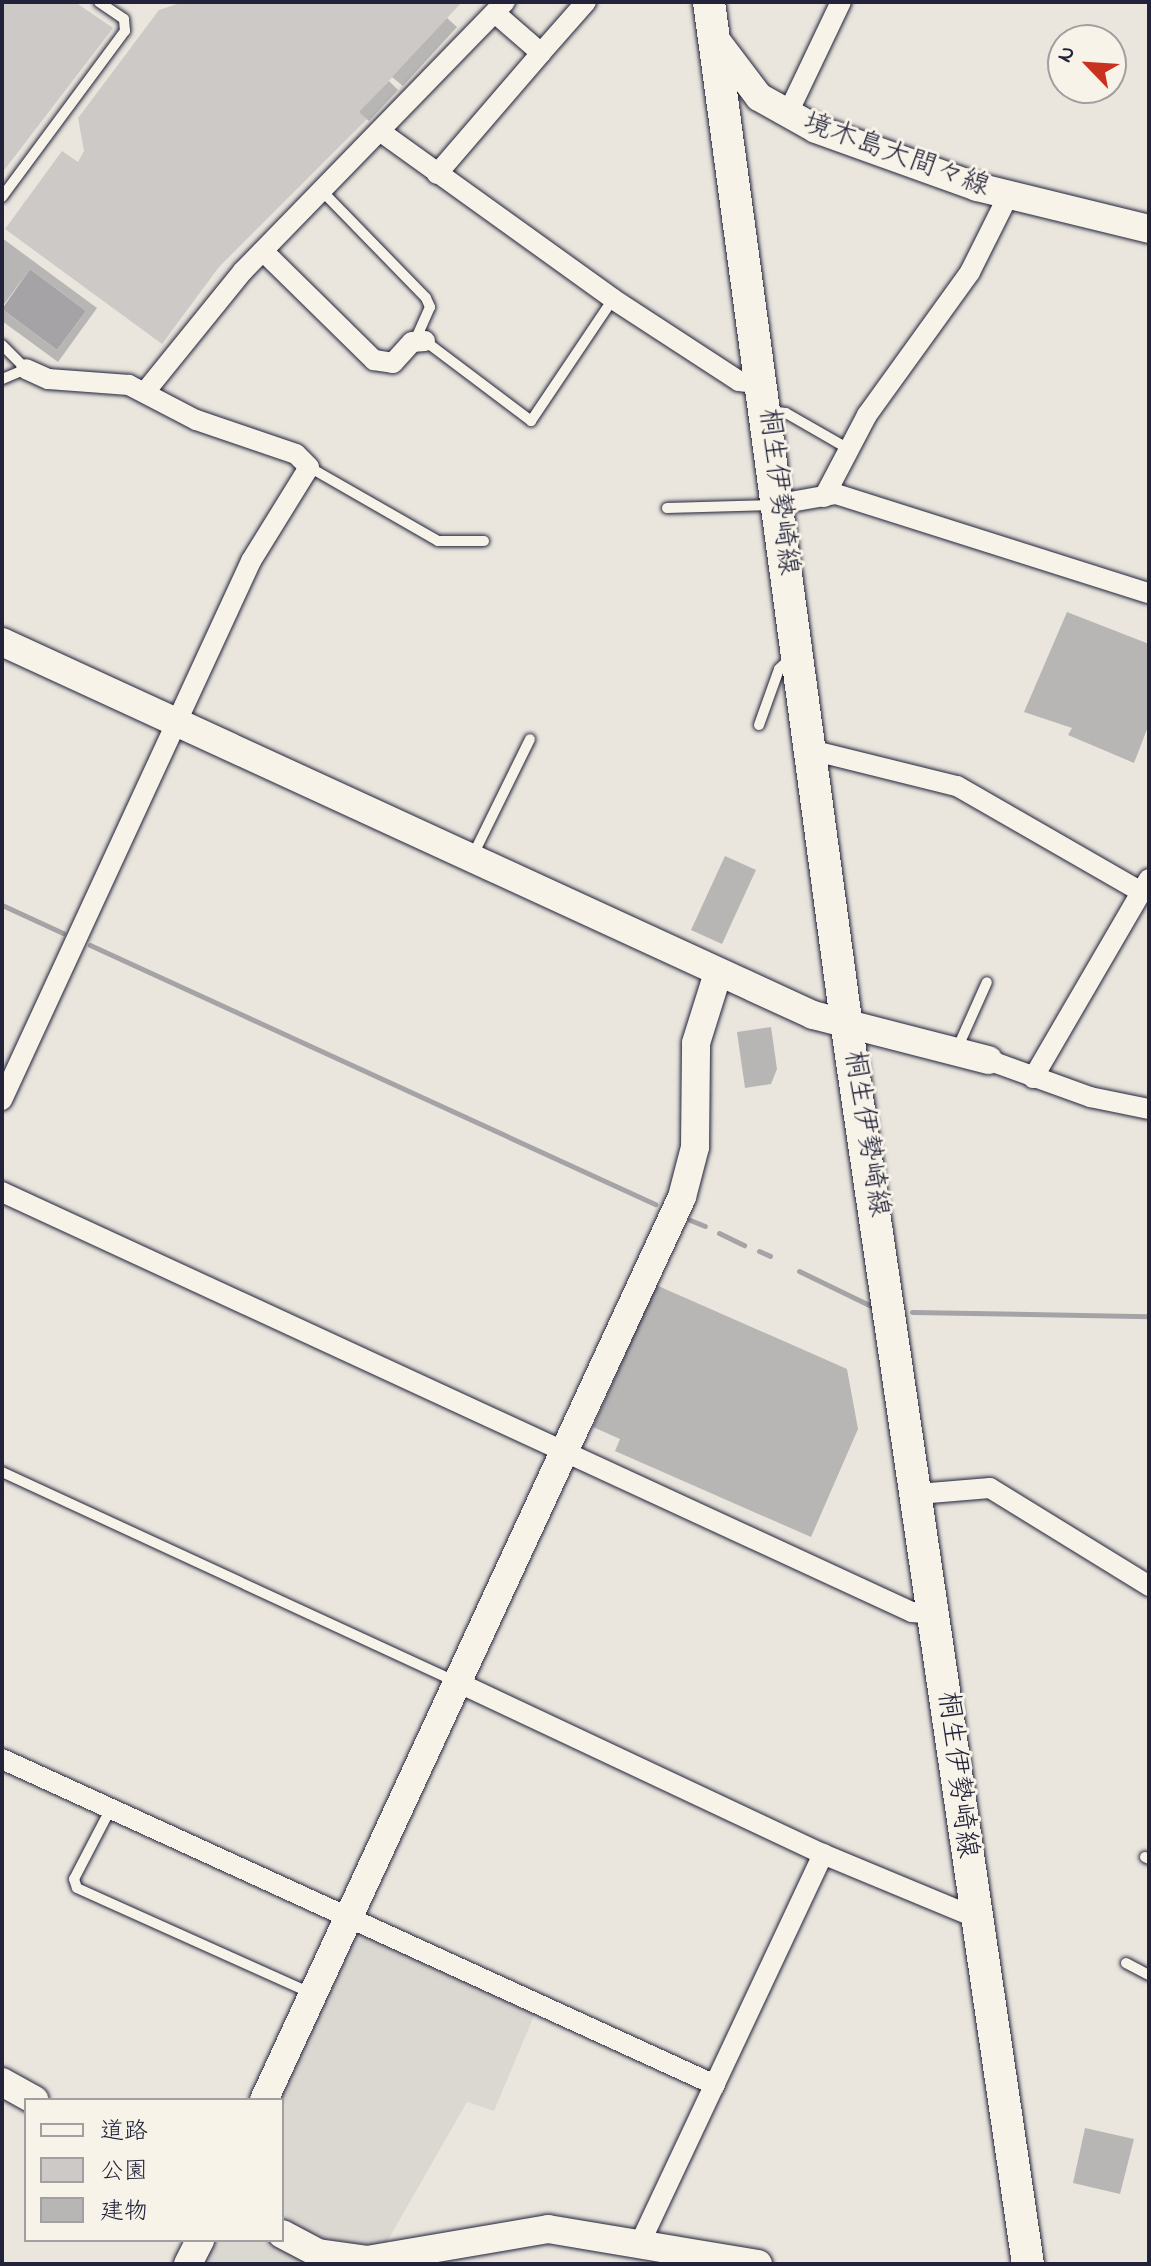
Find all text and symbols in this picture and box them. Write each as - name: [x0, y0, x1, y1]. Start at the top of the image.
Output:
- north arrow: [1047, 24, 1127, 104]
- text: N: [1049, 41, 1085, 68]
- street label: 境木島大間々線: [798, 107, 994, 205]
- street label: 桐生伊勢崎線: [750, 407, 804, 577]
- street label: 桐生伊勢崎線: [835, 1048, 895, 1220]
- street label: 桐生伊勢崎線: [929, 1690, 983, 1860]
- legend: [24, 2098, 284, 2242]
- text: 道路: [100, 2115, 148, 2150]
- text: 公園: [100, 2155, 148, 2190]
- text: 建物: [100, 2195, 148, 2230]

